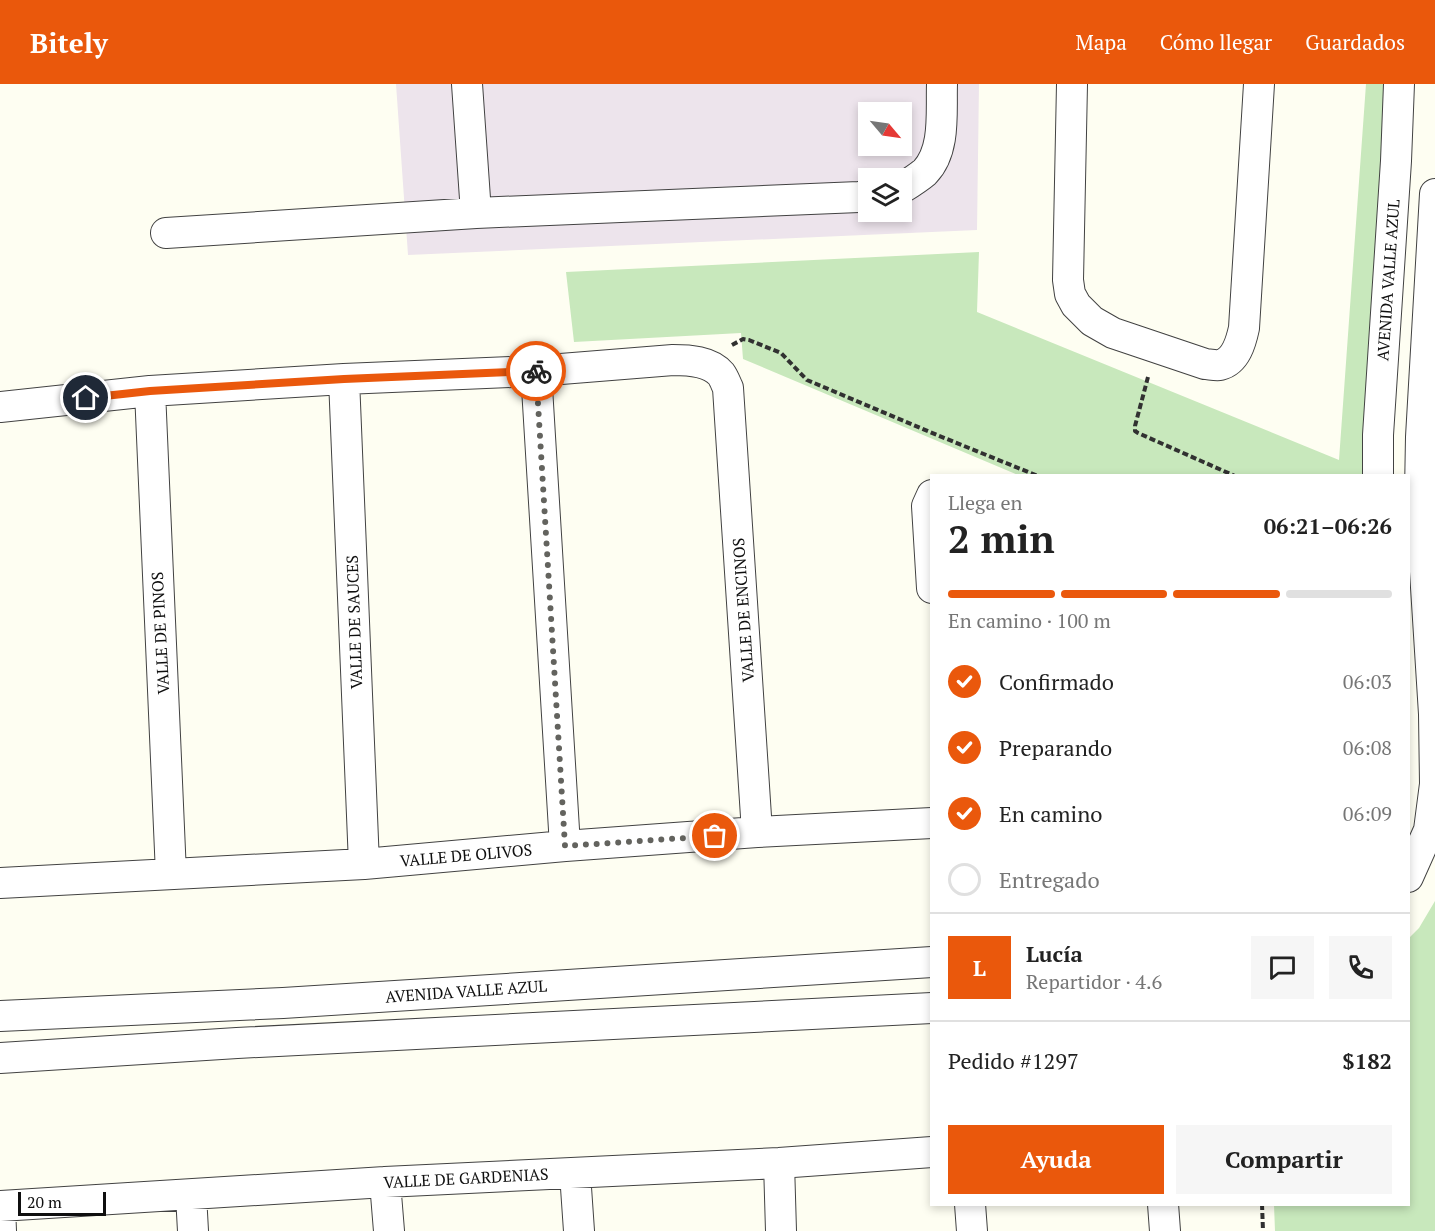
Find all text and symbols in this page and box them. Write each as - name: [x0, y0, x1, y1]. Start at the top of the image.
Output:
- text: Bitely: [30, 24, 108, 61]
- text: Mapa: [1075, 28, 1127, 56]
- text: Cómo llegar: [1160, 28, 1272, 56]
- text: Guardados: [1305, 28, 1405, 56]
- north arrow: [858, 102, 912, 156]
- map controls: [858, 102, 912, 222]
- button: layers: [858, 168, 912, 222]
- street label: AVENIDA VALLE AZUL: [1371, 198, 1405, 362]
- courier: [506, 341, 566, 401]
- icon: bike: [520, 355, 553, 388]
- pin: [60, 372, 111, 423]
- icon: home: [69, 381, 102, 414]
- text: Llega en: [948, 489, 1022, 516]
- text: 06:21–06:26: [1264, 511, 1392, 540]
- text: 2 min: [948, 512, 1055, 564]
- street label: VALLE DE ENCINOS: [727, 537, 759, 683]
- street label: VALLE DE SAUCES: [341, 555, 367, 689]
- street label: VALLE DE PINOS: [146, 571, 174, 695]
- text: En camino · 100 m: [948, 607, 1111, 634]
- icon: check: [948, 665, 981, 698]
- text: Confirmado: [999, 667, 1114, 696]
- text: 06:03: [1343, 668, 1392, 695]
- icon: check: [948, 731, 981, 764]
- text: Preparando: [999, 733, 1112, 762]
- text: 06:08: [1343, 734, 1392, 761]
- icon: check: [948, 797, 981, 830]
- text: En camino: [999, 799, 1102, 828]
- text: 06:09: [1343, 800, 1392, 827]
- pin: [689, 810, 740, 861]
- icon: bag: [698, 819, 731, 852]
- street label: VALLE DE OLIVOS: [399, 838, 533, 872]
- text: Entregado: [999, 865, 1100, 894]
- button: chat: [1251, 936, 1314, 999]
- button: phone: [1329, 936, 1392, 999]
- text: Lucía: [1026, 939, 1083, 968]
- text: L: [973, 953, 986, 982]
- text: Repartidor · 4.6: [1026, 968, 1162, 995]
- street label: AVENIDA VALLE AZUL: [384, 974, 548, 1008]
- text: Pedido #1297: [948, 1046, 1079, 1075]
- text: $182: [1342, 1046, 1392, 1075]
- button: Ayuda: [948, 1125, 1164, 1194]
- button: Compartir: [1176, 1125, 1392, 1194]
- street label: VALLE DE GARDENIAS: [383, 1163, 549, 1193]
- scale bar: [18, 1189, 106, 1216]
- text: 20 m: [27, 1191, 62, 1213]

